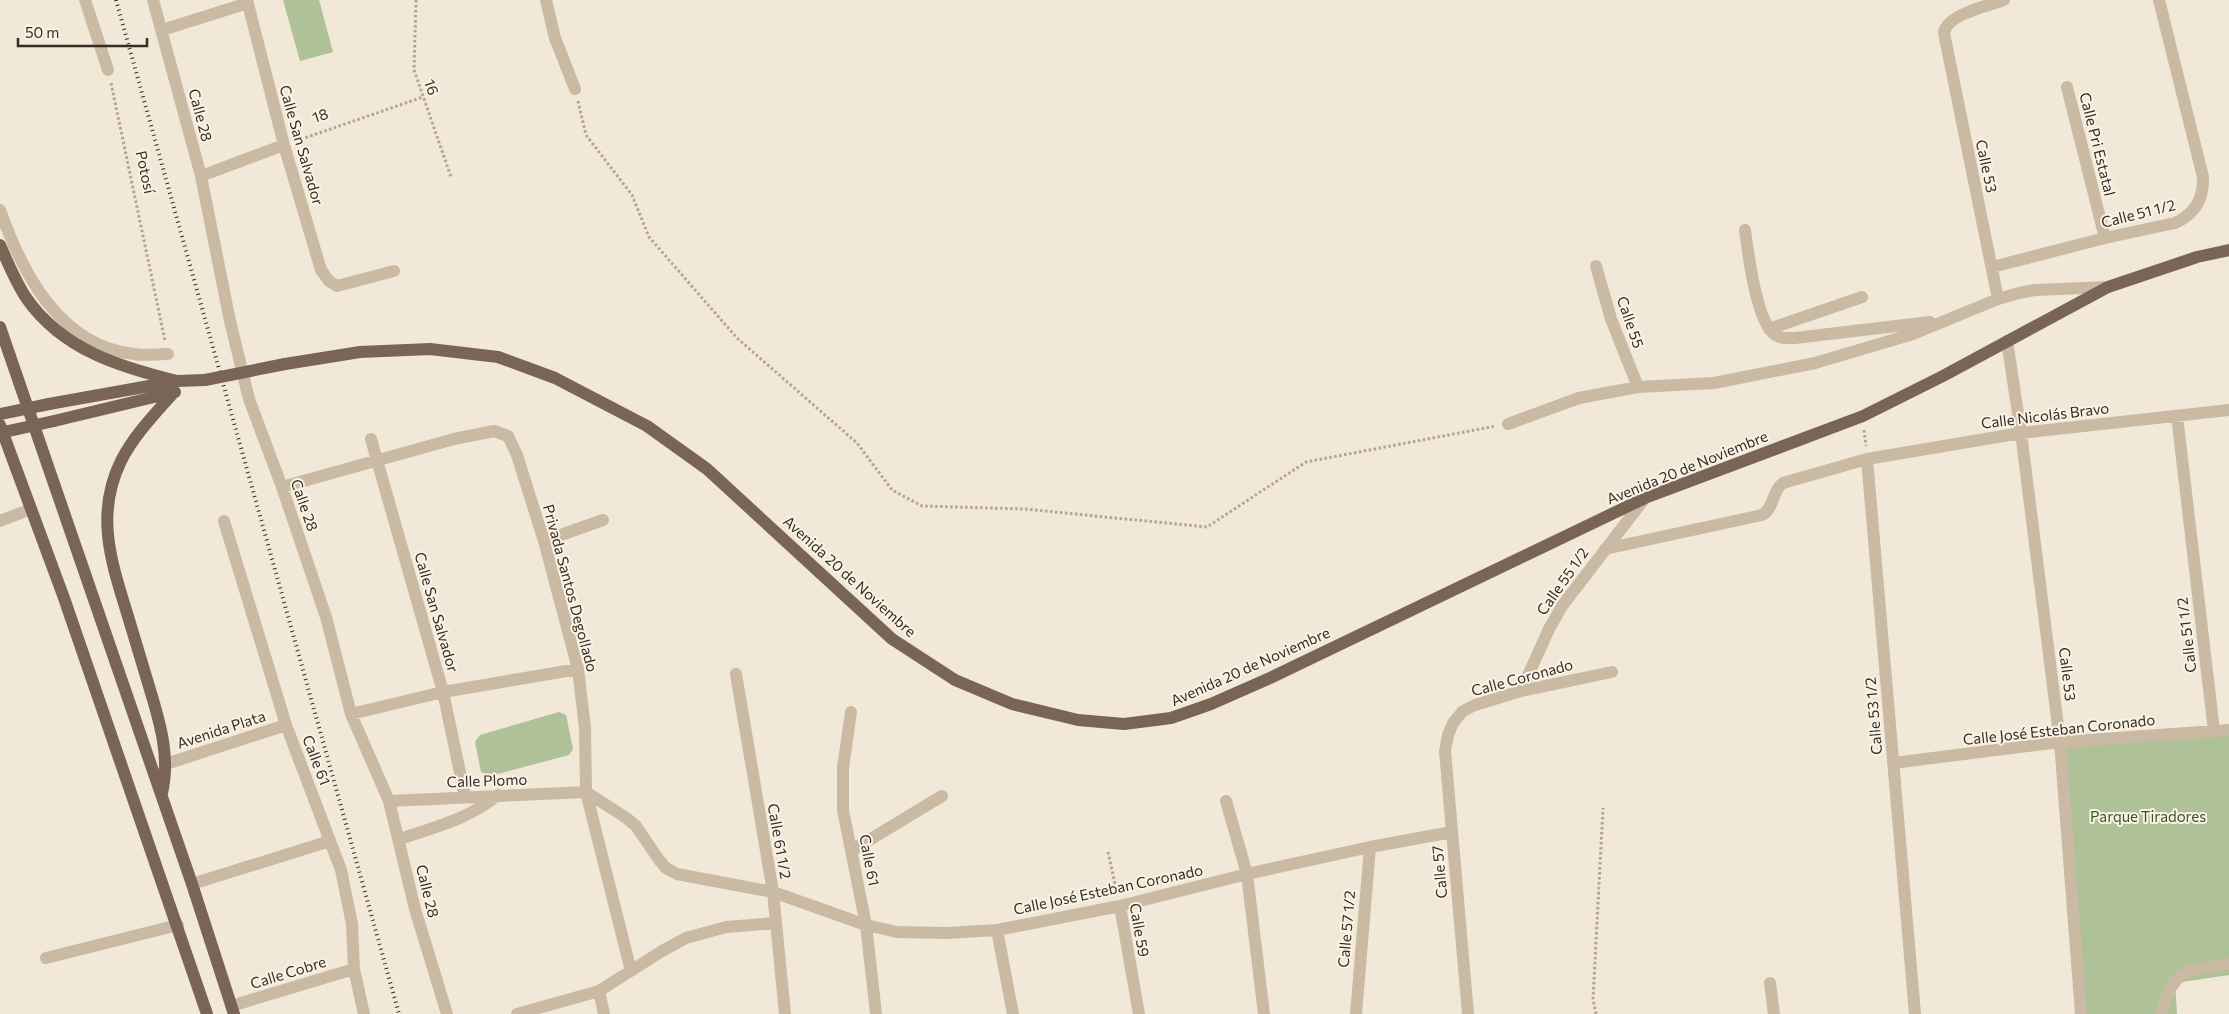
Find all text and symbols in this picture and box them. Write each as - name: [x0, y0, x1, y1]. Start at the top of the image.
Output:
- scale bar: [18, 15, 146, 47]
- text: 50 m: [25, 23, 59, 41]
- street label: 16: [421, 77, 443, 97]
- street label: Calle San Salvador: [276, 83, 328, 207]
- street label: Calle 28: [185, 87, 217, 143]
- street label: Calle Pri Estatal: [2076, 90, 2120, 198]
- street label: 18: [310, 104, 330, 126]
- street label: Calle 53: [1973, 138, 2001, 194]
- street label: Potosí: [133, 149, 160, 196]
- street label: Calle 51 1/2: [2099, 195, 2177, 231]
- street label: Calle 55: [1614, 294, 1648, 350]
- street label: Calle Nicolás Bravo: [1980, 398, 2110, 432]
- street label: Avenida 20 de Noviembre: [1604, 426, 1770, 508]
- street label: Calle 28: [288, 477, 322, 533]
- street label: Privada Santos Degollado: [540, 502, 602, 674]
- street label: Avenida 20 de Noviembre: [780, 512, 920, 640]
- street label: Calle 55 1/2: [1532, 544, 1592, 618]
- street label: Calle San Salvador: [411, 550, 463, 674]
- street label: Calle 51 1/2: [2172, 596, 2200, 674]
- street label: Avenida 20 de Noviembre: [1168, 623, 1332, 709]
- street label: Calle 53: [2056, 646, 2080, 702]
- street label: Calle Coronado: [1469, 655, 1575, 699]
- street label: Calle 53 1/2: [1861, 676, 1885, 756]
- street label: Avenida Plata: [174, 706, 268, 752]
- street label: Calle José Esteban Coronado: [1962, 710, 2156, 748]
- street label: Calle 61: [299, 732, 335, 788]
- street label: Calle Plomo: [446, 770, 528, 790]
- street label: Calle 61 1/2: [765, 802, 795, 880]
- park label: Parque Tiradores: [2090, 807, 2206, 825]
- street label: Calle 61: [856, 833, 884, 887]
- street label: Calle 57: [1428, 845, 1450, 899]
- street label: Calle José Esteban Coronado: [1012, 860, 1204, 918]
- street label: Calle 28: [413, 863, 443, 919]
- street label: Calle 57 1/2: [1334, 890, 1358, 968]
- street label: Calle 59: [1126, 902, 1154, 958]
- street label: Calle Cobre: [248, 952, 328, 992]

